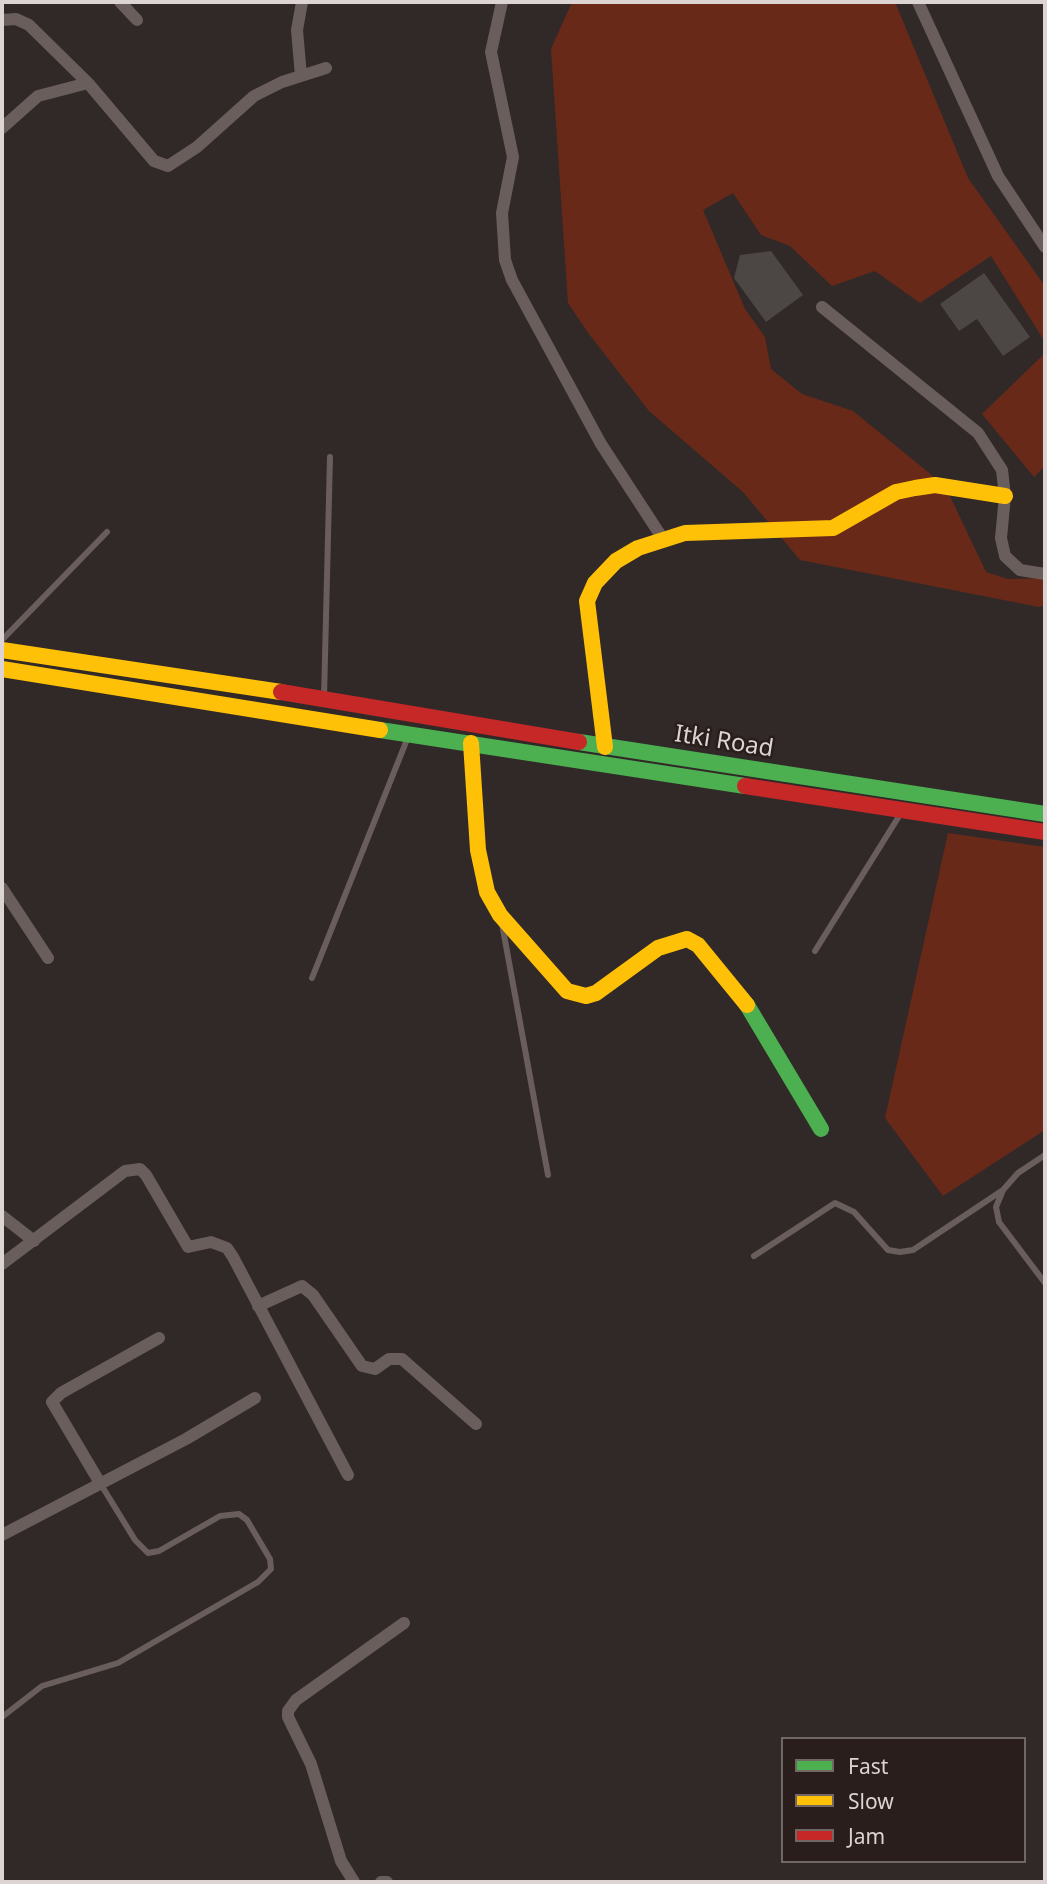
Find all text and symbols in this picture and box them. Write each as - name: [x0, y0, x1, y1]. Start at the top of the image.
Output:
- street label: Itki Road: [673, 720, 775, 764]
- legend: [781, 1737, 1026, 1863]
- text: Fast: [848, 1752, 888, 1780]
- text: Slow: [848, 1787, 894, 1815]
- text: Jam: [848, 1822, 885, 1850]

